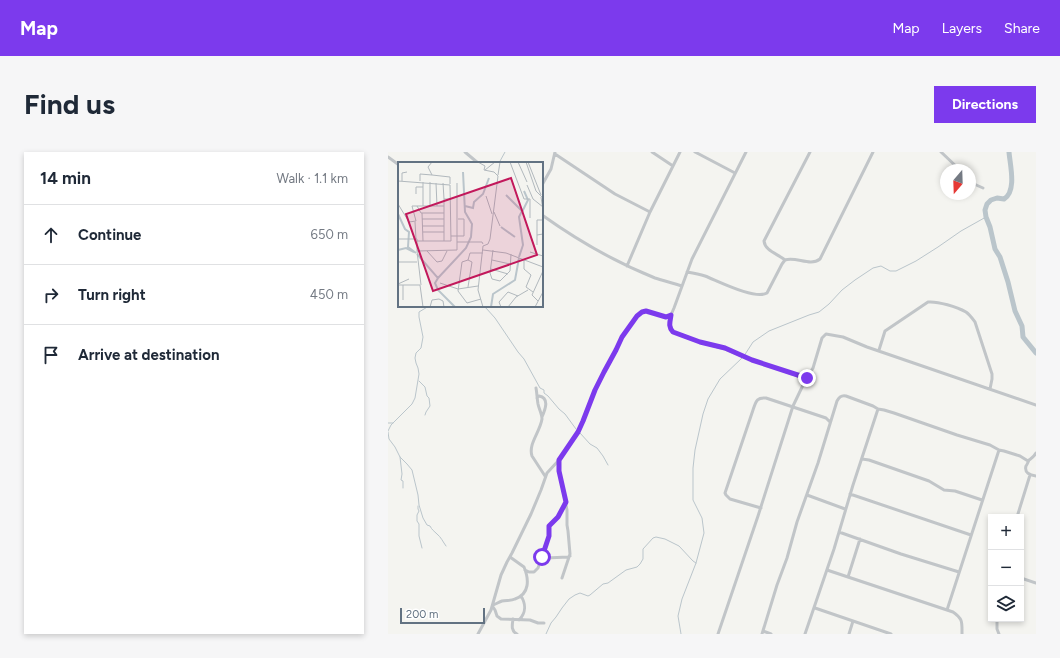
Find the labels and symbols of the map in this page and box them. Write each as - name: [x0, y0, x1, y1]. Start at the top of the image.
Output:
- inset map: [398, 162, 543, 307]
- north arrow: [940, 164, 976, 200]
- route end: [798, 369, 816, 387]
- route start: [533, 548, 551, 566]
- scale bar: [400, 606, 485, 625]

